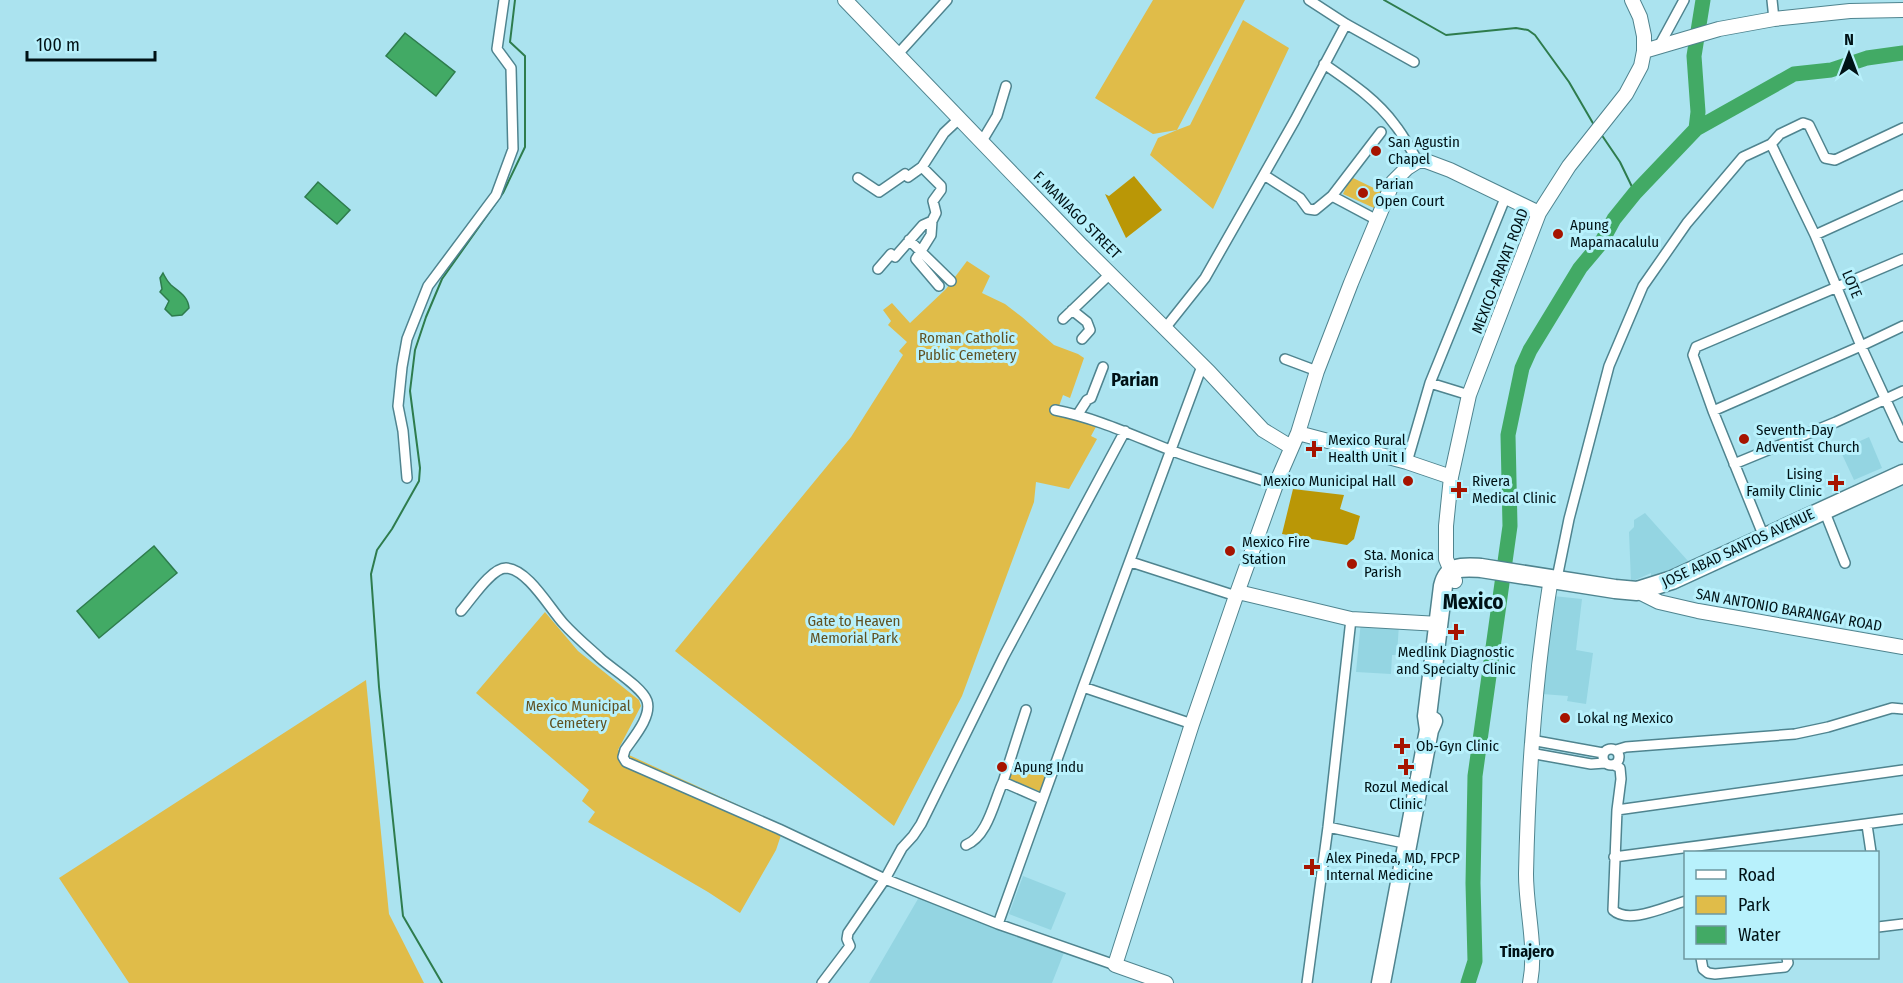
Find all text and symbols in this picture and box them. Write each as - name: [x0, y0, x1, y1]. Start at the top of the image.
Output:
- scale bar: [27, 24, 154, 62]
- north arrow: [1819, 24, 1879, 84]
- text: N: [1844, 30, 1854, 49]
- text: 100 m: [36, 34, 80, 56]
- place label: San Agustin Chapel: [1388, 133, 1460, 168]
- marker: San Agustin Chapel: [1369, 144, 1383, 158]
- street label: F. MANIAGO STREET: [1030, 168, 1124, 262]
- place label: Parian Open Court: [1375, 175, 1445, 210]
- marker: Parian Open Court: [1356, 186, 1370, 200]
- street label: MEXICO-ARAYAT ROAD: [1468, 206, 1532, 336]
- place label: Apung Mapamacalulu: [1570, 216, 1659, 251]
- marker: Apung Mapamacalulu: [1551, 227, 1565, 241]
- street label: LOTE: [1838, 267, 1866, 301]
- park label: Roman Catholic Public Cemetery: [918, 329, 1017, 364]
- district label: Parian: [1111, 369, 1159, 391]
- place label: Seventh-Day Adventist Church: [1756, 421, 1860, 456]
- place label: Mexico Rural Health Unit I: [1328, 431, 1406, 466]
- marker: Seventh-Day Adventist Church: [1737, 432, 1751, 446]
- marker: Mexico Rural Health Unit I: [1305, 440, 1323, 458]
- place label: Lising Family Clinic: [1746, 465, 1823, 500]
- place label: Mexico Municipal Hall: [1263, 472, 1396, 490]
- place label: Rivera Medical Clinic: [1472, 472, 1557, 507]
- marker: Mexico Municipal Hall: [1401, 474, 1415, 488]
- marker: Lising Family Clinic: [1827, 474, 1845, 492]
- marker: Rivera Medical Clinic: [1450, 481, 1468, 499]
- street label: JOSE ABAD SANTOS AVENUE: [1659, 505, 1817, 591]
- place label: Mexico Fire Station: [1242, 533, 1310, 568]
- marker: Mexico Fire Station: [1223, 544, 1237, 558]
- place label: Sta. Monica Parish: [1364, 546, 1434, 581]
- marker: Sta. Monica Parish: [1345, 557, 1359, 571]
- street label: SAN ANTONIO BARANGAY ROAD: [1695, 585, 1883, 635]
- district label: Mexico: [1443, 589, 1503, 615]
- park label: Gate to Heaven Memorial Park: [807, 612, 901, 647]
- marker: Medlink Diagnostic and Specialty Clinic: [1447, 623, 1465, 641]
- place label: Medlink Diagnostic and Specialty Clinic: [1396, 643, 1516, 678]
- park label: Mexico Municipal Cemetery: [525, 697, 631, 732]
- place label: Lokal ng Mexico: [1577, 709, 1674, 727]
- marker: Lokal ng Mexico: [1558, 711, 1572, 725]
- marker: Ob-Gyn Clinic: [1393, 737, 1411, 755]
- place label: Ob-Gyn Clinic: [1416, 737, 1500, 755]
- place label: Apung Indu: [1014, 758, 1084, 776]
- marker: Rozul Medical Clinic: [1397, 758, 1415, 776]
- marker: Apung Indu: [995, 760, 1009, 774]
- place label: Rozul Medical Clinic: [1364, 778, 1448, 813]
- place label: Alex Pineda, MD, FPCP Internal Medicine: [1326, 849, 1460, 884]
- legend: [1684, 851, 1879, 959]
- marker: Alex Pineda, MD, FPCP Internal Medicine: [1303, 858, 1321, 876]
- text: Road: [1738, 864, 1775, 886]
- text: Park: [1738, 894, 1771, 916]
- text: Water: [1738, 924, 1781, 946]
- district label: Tinajero: [1500, 942, 1555, 961]

